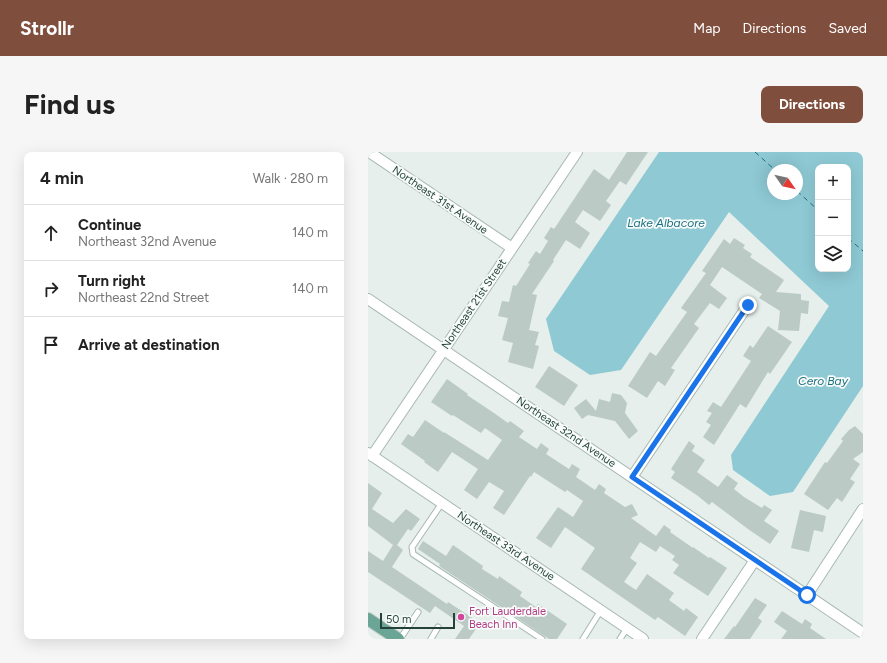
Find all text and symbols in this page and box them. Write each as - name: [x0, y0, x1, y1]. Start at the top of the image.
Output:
- text: Strollr: [20, 17, 74, 40]
- text: Map: [693, 20, 721, 37]
- text: Directions: [743, 20, 806, 37]
- text: Saved: [828, 20, 867, 37]
- button: Directions: [761, 86, 863, 123]
- text: Find us: [24, 87, 115, 121]
- street label: Northeast 31st Avenue: [390, 163, 490, 237]
- north arrow: [767, 164, 803, 200]
- map controls: [815, 164, 851, 272]
- button: +: [815, 164, 851, 200]
- text: 4 min: [40, 168, 84, 188]
- text: Walk · 280 m: [253, 171, 328, 186]
- button: −: [815, 200, 851, 236]
- text: Continue: [78, 216, 141, 234]
- water label: Lake Albacore: [627, 216, 705, 230]
- icon: ahead: [40, 222, 62, 244]
- text: 140 m: [292, 225, 328, 240]
- text: Northeast 32nd Avenue: [78, 234, 216, 249]
- button: layers: [815, 236, 851, 272]
- street label: Northeast 21st Street: [439, 256, 509, 352]
- text: Turn right: [78, 272, 146, 290]
- icon: right: [40, 278, 62, 300]
- text: 140 m: [292, 281, 328, 296]
- text: Northeast 22nd Street: [78, 290, 209, 305]
- route end: [739, 296, 757, 314]
- icon: arrive: [40, 334, 62, 356]
- text: Arrive at destination: [78, 336, 219, 354]
- water label: Cero Bay: [798, 374, 849, 388]
- street label: Northeast 32nd Avenue: [514, 394, 618, 470]
- street label: Northeast 33rd Avenue: [455, 509, 557, 583]
- route start: [798, 586, 816, 604]
- place label: Fort Lauderdale Beach Inn: [469, 605, 546, 631]
- scale bar: [380, 611, 455, 630]
- marker: Fort Lauderdale Beach Inn: [456, 612, 466, 622]
- text: 50 m: [386, 613, 411, 626]

